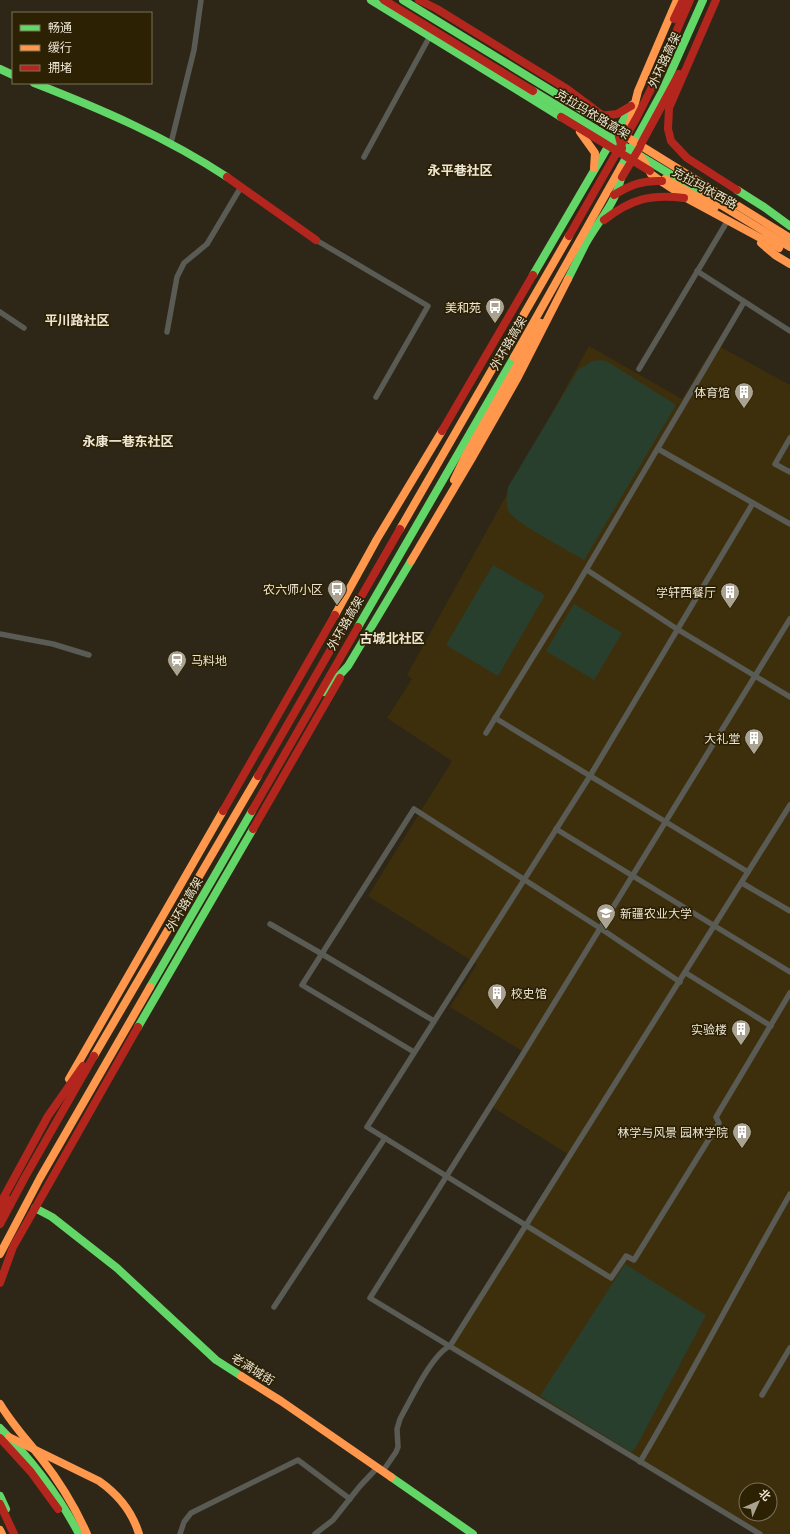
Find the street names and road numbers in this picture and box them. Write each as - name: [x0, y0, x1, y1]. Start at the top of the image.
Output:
- street label: 外环路高架: [643, 29, 685, 91]
- street label: 克拉玛依路高架: [552, 84, 634, 144]
- street label: 克拉玛依西路: [669, 162, 741, 214]
- street label: 外环路高架: [485, 312, 531, 374]
- street label: 外环路高架: [322, 592, 368, 654]
- street label: 外环路高架: [161, 873, 207, 935]
- street label: 老满城街: [228, 1348, 278, 1390]

